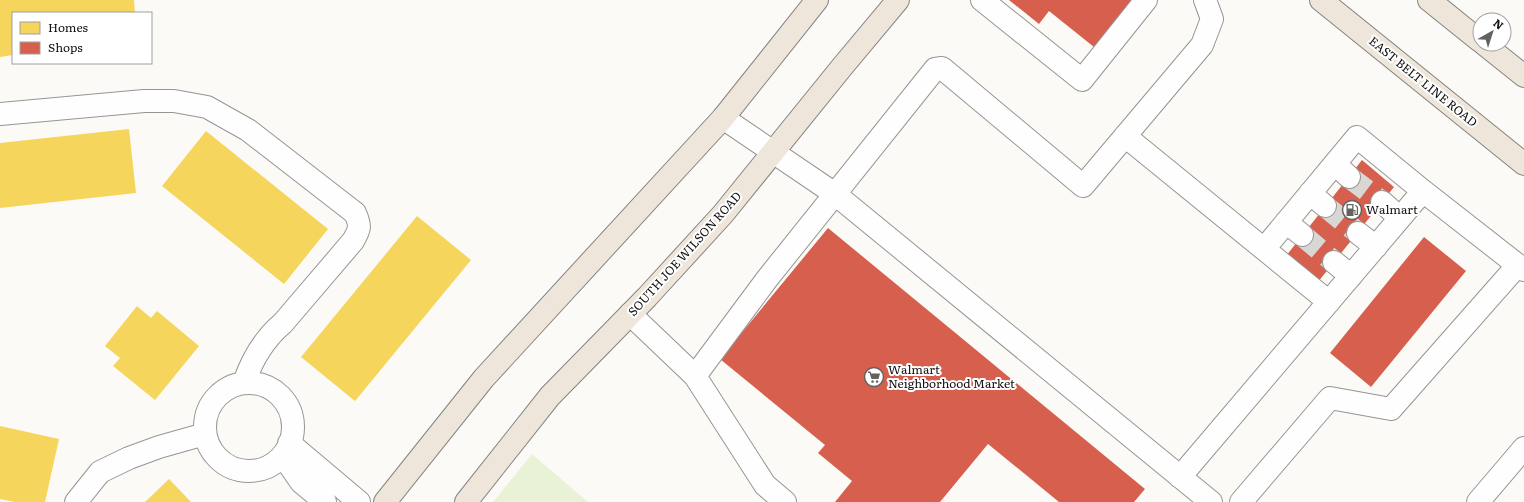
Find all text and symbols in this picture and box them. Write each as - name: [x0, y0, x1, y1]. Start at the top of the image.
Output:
- legend: [12, 12, 152, 64]
- north arrow: [1472, 12, 1512, 52]
- text: N: [1490, 14, 1508, 33]
- text: Homes: [48, 18, 88, 36]
- street label: EAST BELT LINE ROAD: [1365, 32, 1482, 131]
- text: Shops: [48, 38, 83, 56]
- street label: SOUTH JOE WILSON ROAD: [623, 187, 745, 320]
- fuel station icon: Walmart: [1341, 199, 1363, 221]
- place label: Walmart: [1366, 200, 1418, 218]
- place label: Walmart Neighborhood Market: [888, 360, 1015, 392]
- supermarket icon: Walmart Neighborhood Market: [863, 366, 885, 388]

